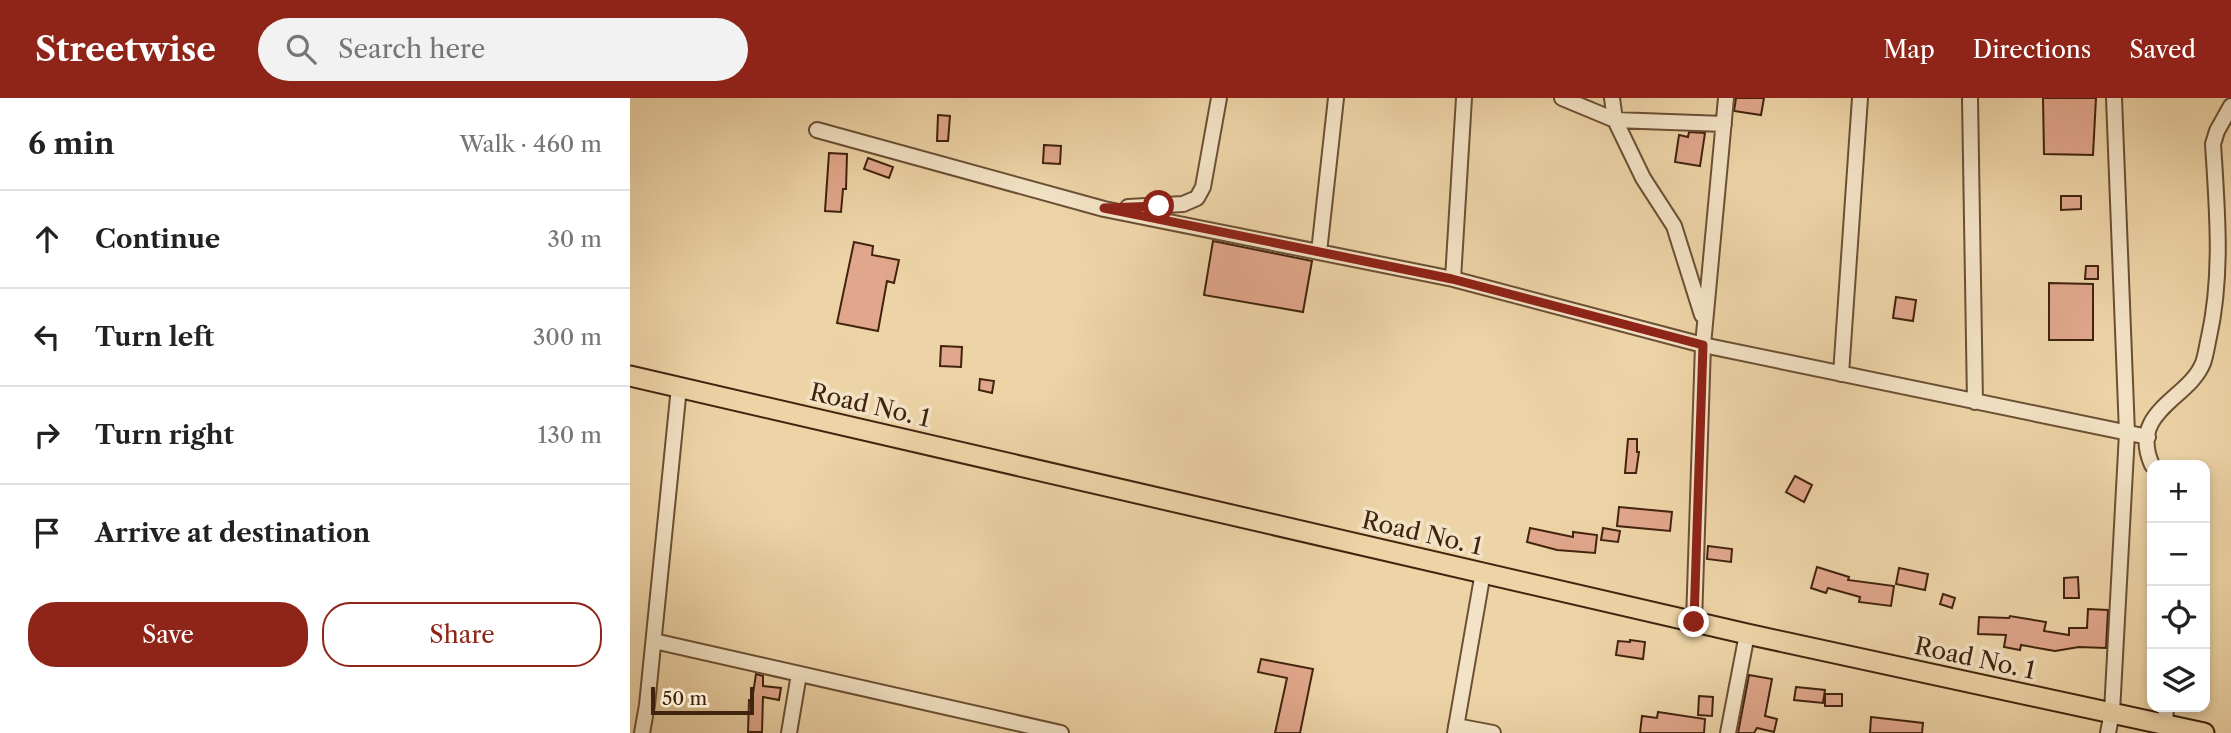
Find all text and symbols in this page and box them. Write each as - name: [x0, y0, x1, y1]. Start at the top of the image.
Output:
- search box: [258, 18, 748, 81]
- text: Streetwise: [35, 29, 216, 70]
- icon: search: [282, 30, 320, 68]
- text: Search here: [338, 33, 485, 65]
- text: Map: [1883, 35, 1935, 64]
- text: Directions: [1973, 35, 2091, 64]
- text: Saved: [2129, 35, 2196, 64]
- text: 6 min: [28, 125, 115, 162]
- text: Walk · 460 m: [459, 130, 602, 158]
- route start: [1143, 190, 1174, 221]
- icon: ahead: [28, 220, 66, 258]
- text: Continue: [95, 223, 220, 255]
- text: 30 m: [547, 225, 602, 253]
- icon: left: [28, 318, 66, 356]
- text: Turn left: [95, 321, 214, 353]
- text: 300 m: [533, 323, 602, 351]
- street label: Road No. 1: [807, 377, 933, 433]
- icon: right: [28, 416, 66, 454]
- text: Turn right: [95, 419, 234, 451]
- text: 130 m: [538, 421, 602, 449]
- map controls: [2147, 460, 2210, 712]
- button: +: [2147, 460, 2210, 523]
- street label: Road No. 1: [1359, 505, 1485, 561]
- icon: arrive: [28, 514, 66, 552]
- text: Arrive at destination: [95, 517, 370, 549]
- button: −: [2147, 523, 2210, 586]
- button: locate: [2147, 586, 2210, 649]
- button: Save: [28, 602, 308, 667]
- button: Share: [322, 602, 602, 667]
- route end: [1678, 606, 1709, 637]
- street label: Road No. 1: [1912, 631, 2038, 685]
- button: layers: [2147, 649, 2210, 712]
- scale bar: [651, 684, 754, 716]
- text: 50 m: [662, 687, 707, 710]

